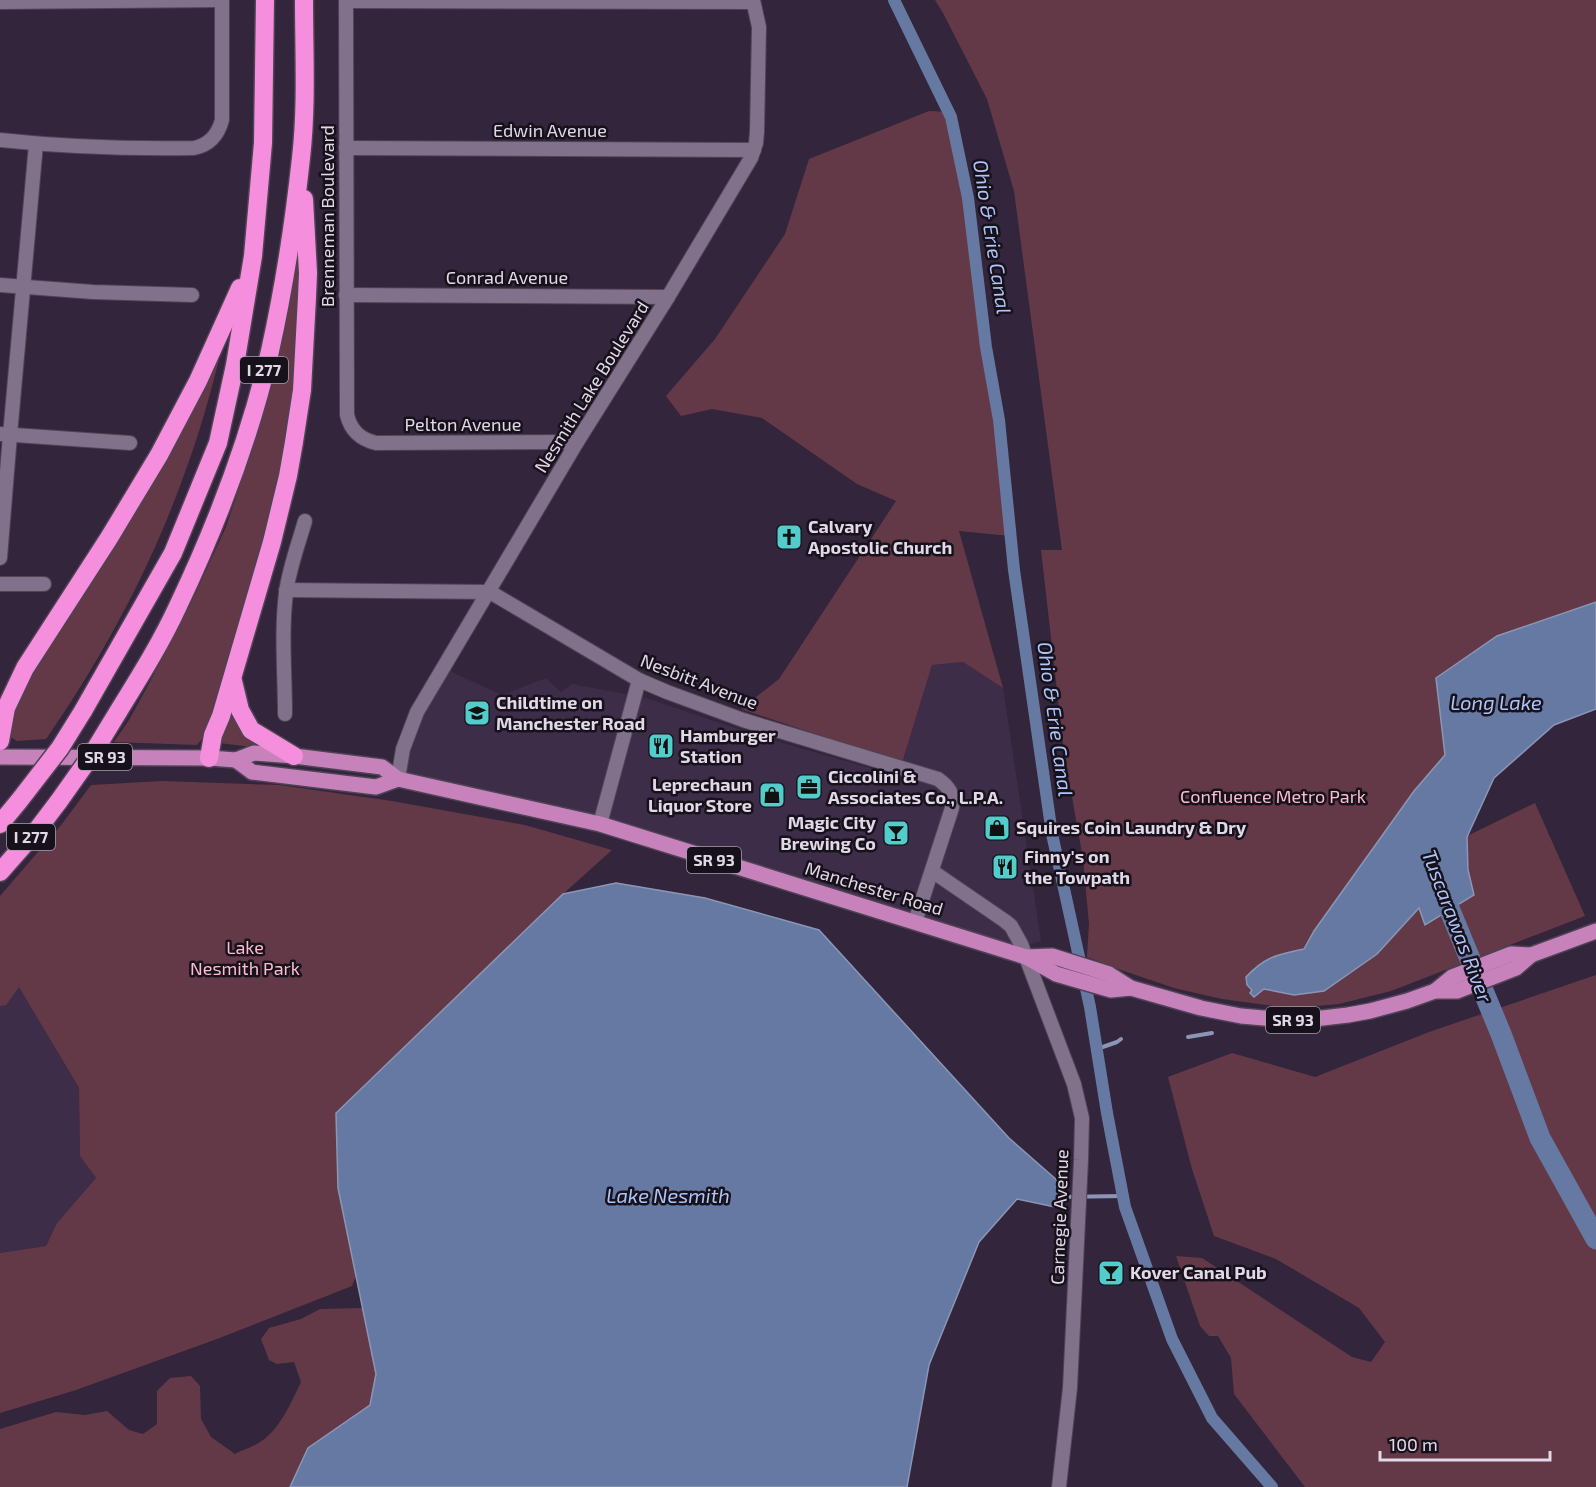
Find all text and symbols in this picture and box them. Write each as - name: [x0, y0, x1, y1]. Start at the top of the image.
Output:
- street label: Edwin Avenue: [493, 119, 607, 141]
- street label: Brenneman Boulevard: [316, 125, 338, 307]
- water label: Ohio & Erie Canal: [969, 158, 1017, 316]
- street label: Conrad Avenue: [446, 266, 568, 288]
- street label: Nesmith Lake Boulevard: [529, 297, 653, 476]
- road number: I 277: [240, 357, 288, 383]
- street label: Pelton Avenue: [405, 413, 521, 435]
- place label: Calvary Apostolic Church: [808, 515, 952, 558]
- church icon: Calvary Apostolic Church: [774, 522, 804, 552]
- water label: Ohio & Erie Canal: [1033, 640, 1079, 798]
- street label: Nesbitt Avenue: [638, 649, 761, 714]
- water label: Long Lake: [1450, 690, 1542, 714]
- place label: Childtime on Manchester Road: [496, 691, 645, 734]
- school or university icon: Childtime on Manchester Road: [462, 698, 492, 728]
- place label: Hamburger Station: [680, 724, 776, 767]
- restaurant icon: Hamburger Station: [646, 731, 676, 761]
- road number: SR 93: [78, 744, 132, 770]
- place label: Ciccolini & Associates Co., L.P.A.: [828, 765, 1003, 808]
- office icon: Ciccolini & Associates Co., L.P.A.: [794, 772, 824, 802]
- place label: Leprechaun Liquor Store: [648, 773, 752, 816]
- shop icon: Leprechaun Liquor Store: [757, 780, 787, 810]
- park label: Confluence Metro Park: [1180, 785, 1366, 807]
- place label: Magic City Brewing Co: [780, 811, 877, 854]
- shop icon: Squires Coin Laundry & Dry: [982, 813, 1012, 843]
- place label: Squires Coin Laundry & Dry: [1016, 816, 1247, 838]
- bar icon: Magic City Brewing Co: [881, 818, 911, 848]
- road number: I 277: [7, 824, 55, 850]
- place label: Finny's on the Towpath: [1024, 845, 1130, 888]
- water label: Tuscarawas River: [1418, 846, 1498, 1006]
- road number: SR 93: [687, 847, 741, 873]
- restaurant icon: Finny's on the Towpath: [990, 852, 1020, 882]
- street label: Manchester Road: [803, 857, 946, 919]
- park label: Lake Nesmith Park: [190, 936, 300, 979]
- road number: SR 93: [1266, 1007, 1320, 1033]
- street label: Carnegie Avenue: [1046, 1149, 1072, 1285]
- water label: Lake Nesmith: [606, 1183, 730, 1207]
- bar icon: Kover Canal Pub: [1096, 1258, 1126, 1288]
- place label: Kover Canal Pub: [1130, 1261, 1267, 1283]
- scale bar: [1380, 1424, 1550, 1462]
- text: 100 m: [1389, 1433, 1438, 1455]

